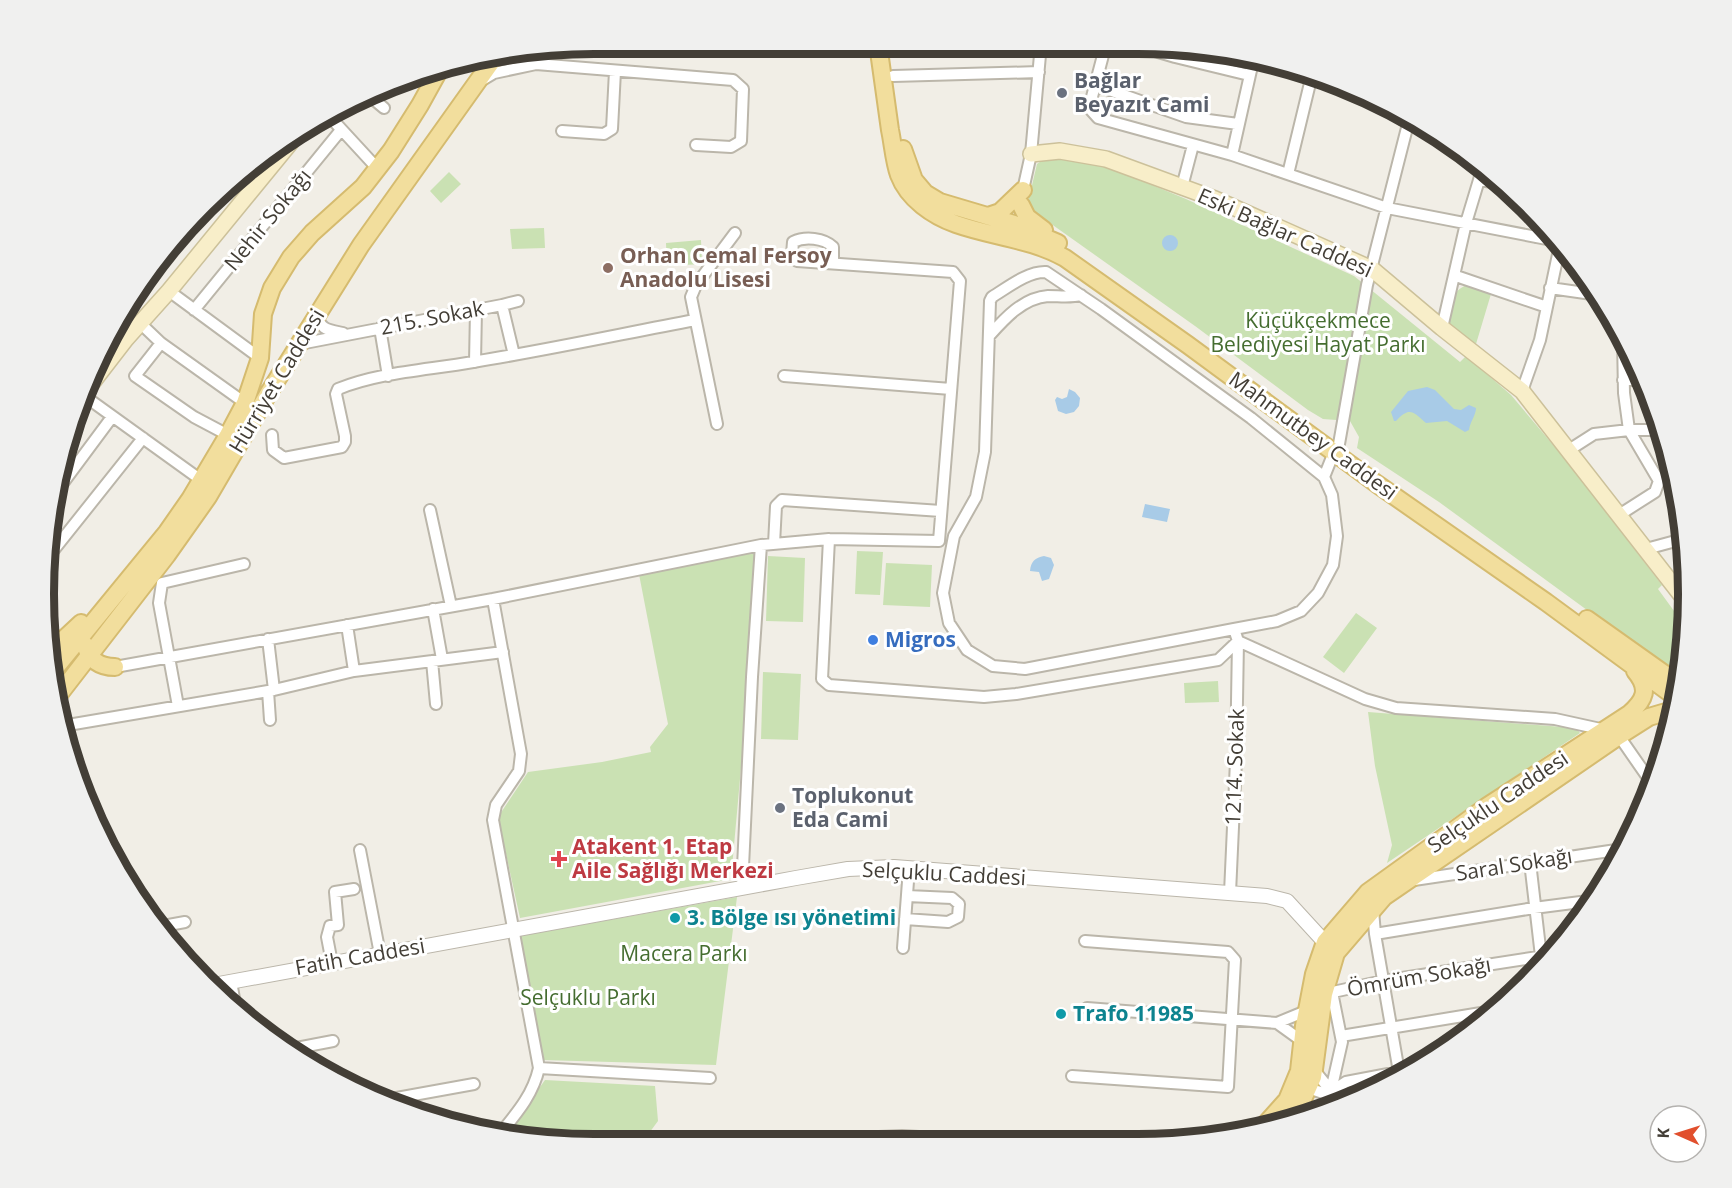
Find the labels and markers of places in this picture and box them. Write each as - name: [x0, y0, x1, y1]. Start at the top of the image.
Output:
- place label: Bağlar Beyazıt Cami: [1074, 66, 1209, 118]
- marker: Bağlar Beyazıt Cami: [1055, 86, 1069, 100]
- place label: Orhan Cemal Fersoy Anadolu Lisesi: [620, 241, 832, 293]
- marker: Orhan Cemal Fersoy Anadolu Lisesi: [601, 261, 615, 275]
- place label: Migros: [885, 625, 956, 653]
- marker: Migros: [866, 633, 880, 647]
- place label: Toplukonut Eda Cami: [792, 781, 913, 833]
- marker: Toplukonut Eda Cami: [773, 801, 787, 815]
- place label: Atakent 1. Etap Aile Sağlığı Merkezi: [572, 832, 774, 884]
- marker: Atakent 1. Etap Aile Sağlığı Merkezi: [550, 850, 568, 868]
- place label: 3. Bölge ısı yönetimi: [687, 903, 896, 931]
- marker: 3. Bölge ısı yönetimi: [668, 911, 682, 925]
- place label: Trafo 11985: [1073, 999, 1194, 1027]
- marker: Trafo 11985: [1054, 1007, 1068, 1021]

